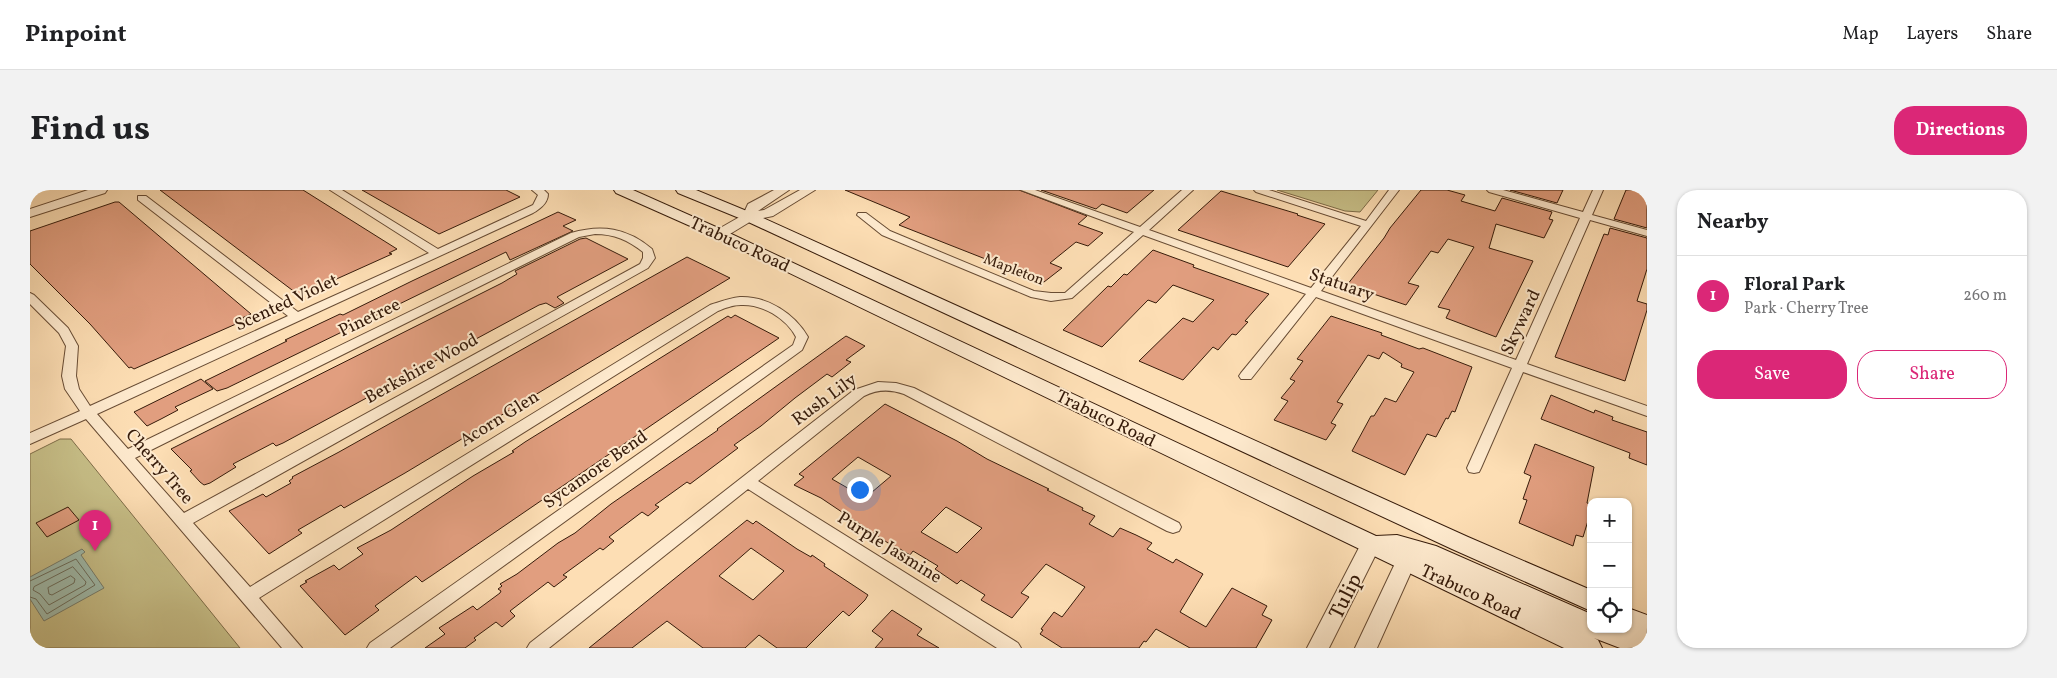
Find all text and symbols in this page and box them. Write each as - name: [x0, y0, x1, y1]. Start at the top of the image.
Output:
- text: Pinpoint: [25, 18, 127, 52]
- text: Map: [1842, 22, 1878, 47]
- text: Layers: [1906, 22, 1958, 47]
- text: Share: [1986, 22, 2032, 47]
- text: Find us: [30, 106, 150, 154]
- button: Directions: [1894, 106, 2027, 155]
- text: Nearby: [1697, 208, 1768, 237]
- street label: Trabuco Road: [685, 211, 794, 280]
- street label: Mapleton: [980, 249, 1047, 292]
- street label: Statuary: [1305, 263, 1378, 308]
- street label: Scented Violet: [231, 268, 343, 338]
- text: Floral Park: [1744, 272, 1845, 298]
- text: 1: [1710, 285, 1716, 307]
- text: 260 m: [1963, 285, 2007, 307]
- street label: Skyward: [1495, 286, 1547, 360]
- street label: Pinetree: [334, 293, 405, 344]
- text: Park · Cherry Tree: [1744, 298, 1869, 320]
- street label: Berkshire Wood: [361, 328, 483, 411]
- button: Save: [1697, 350, 1847, 399]
- button: Share: [1857, 350, 2007, 399]
- street label: Rush Lily: [787, 368, 863, 432]
- street label: Trabuco Road: [1051, 384, 1159, 454]
- street label: Acorn Glen: [455, 385, 545, 454]
- street label: Cherry Tree: [119, 424, 199, 510]
- street label: Sycamore Bend: [539, 425, 653, 516]
- your location: [847, 477, 873, 503]
- map controls: [1587, 498, 1632, 633]
- button: +: [1587, 498, 1632, 543]
- street label: Purple Jasmine: [832, 506, 946, 590]
- pin: 1: [79, 510, 111, 551]
- button: −: [1587, 543, 1632, 588]
- street label: Trabuco Road: [1416, 559, 1525, 628]
- street label: Tulip: [1323, 569, 1370, 625]
- button: locate: [1587, 588, 1632, 633]

